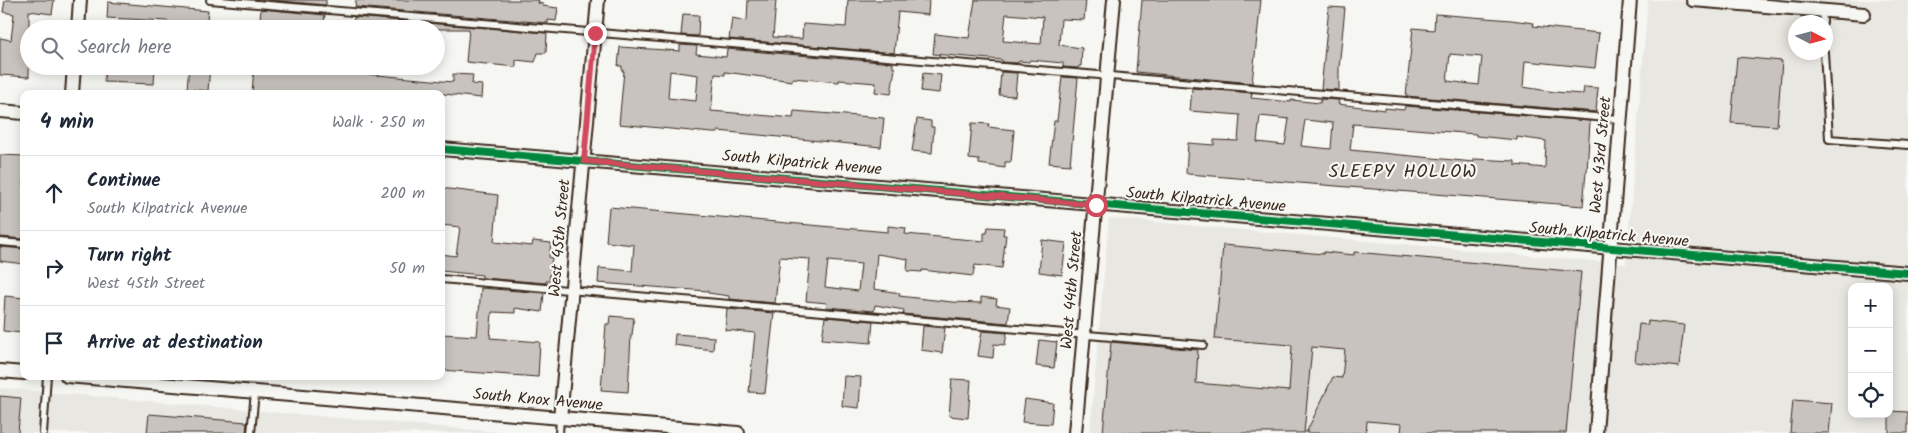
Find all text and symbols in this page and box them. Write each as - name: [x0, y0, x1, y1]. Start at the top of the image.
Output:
- north arrow: [1788, 15, 1833, 60]
- search box: [20, 20, 445, 75]
- route end: [584, 22, 607, 45]
- text: Search here: [78, 33, 172, 63]
- icon: search: [38, 34, 66, 62]
- street label: West 43rd Street: [1583, 95, 1619, 215]
- text: 4 min: [40, 106, 94, 139]
- text: Walk · 250 m: [332, 110, 425, 135]
- street label: South Kilpatrick Avenue: [721, 144, 883, 182]
- district label: SLEEPY HOLLOW: [1329, 158, 1477, 187]
- text: Continue: [87, 166, 160, 196]
- street label: West 45th Street: [542, 177, 578, 298]
- icon: ahead: [40, 179, 68, 207]
- text: 200 m: [381, 181, 425, 206]
- street label: South Kilpatrick Avenue: [1125, 181, 1287, 219]
- route start: [1085, 194, 1108, 217]
- text: South Kilpatrick Avenue: [87, 196, 247, 221]
- street label: South Kilpatrick Avenue: [1528, 216, 1690, 254]
- street label: West 44th Street: [1054, 229, 1090, 350]
- text: Turn right: [87, 241, 172, 271]
- icon: right: [40, 254, 68, 282]
- text: 50 m: [389, 256, 425, 281]
- text: West 45th Street: [87, 271, 205, 296]
- map controls: [1848, 283, 1893, 418]
- button: +: [1848, 283, 1893, 328]
- text: Arrive at destination: [87, 328, 263, 358]
- button: −: [1848, 328, 1893, 373]
- icon: arrive: [40, 329, 68, 357]
- button: locate: [1848, 373, 1893, 418]
- street label: South Knox Avenue: [472, 382, 604, 418]

